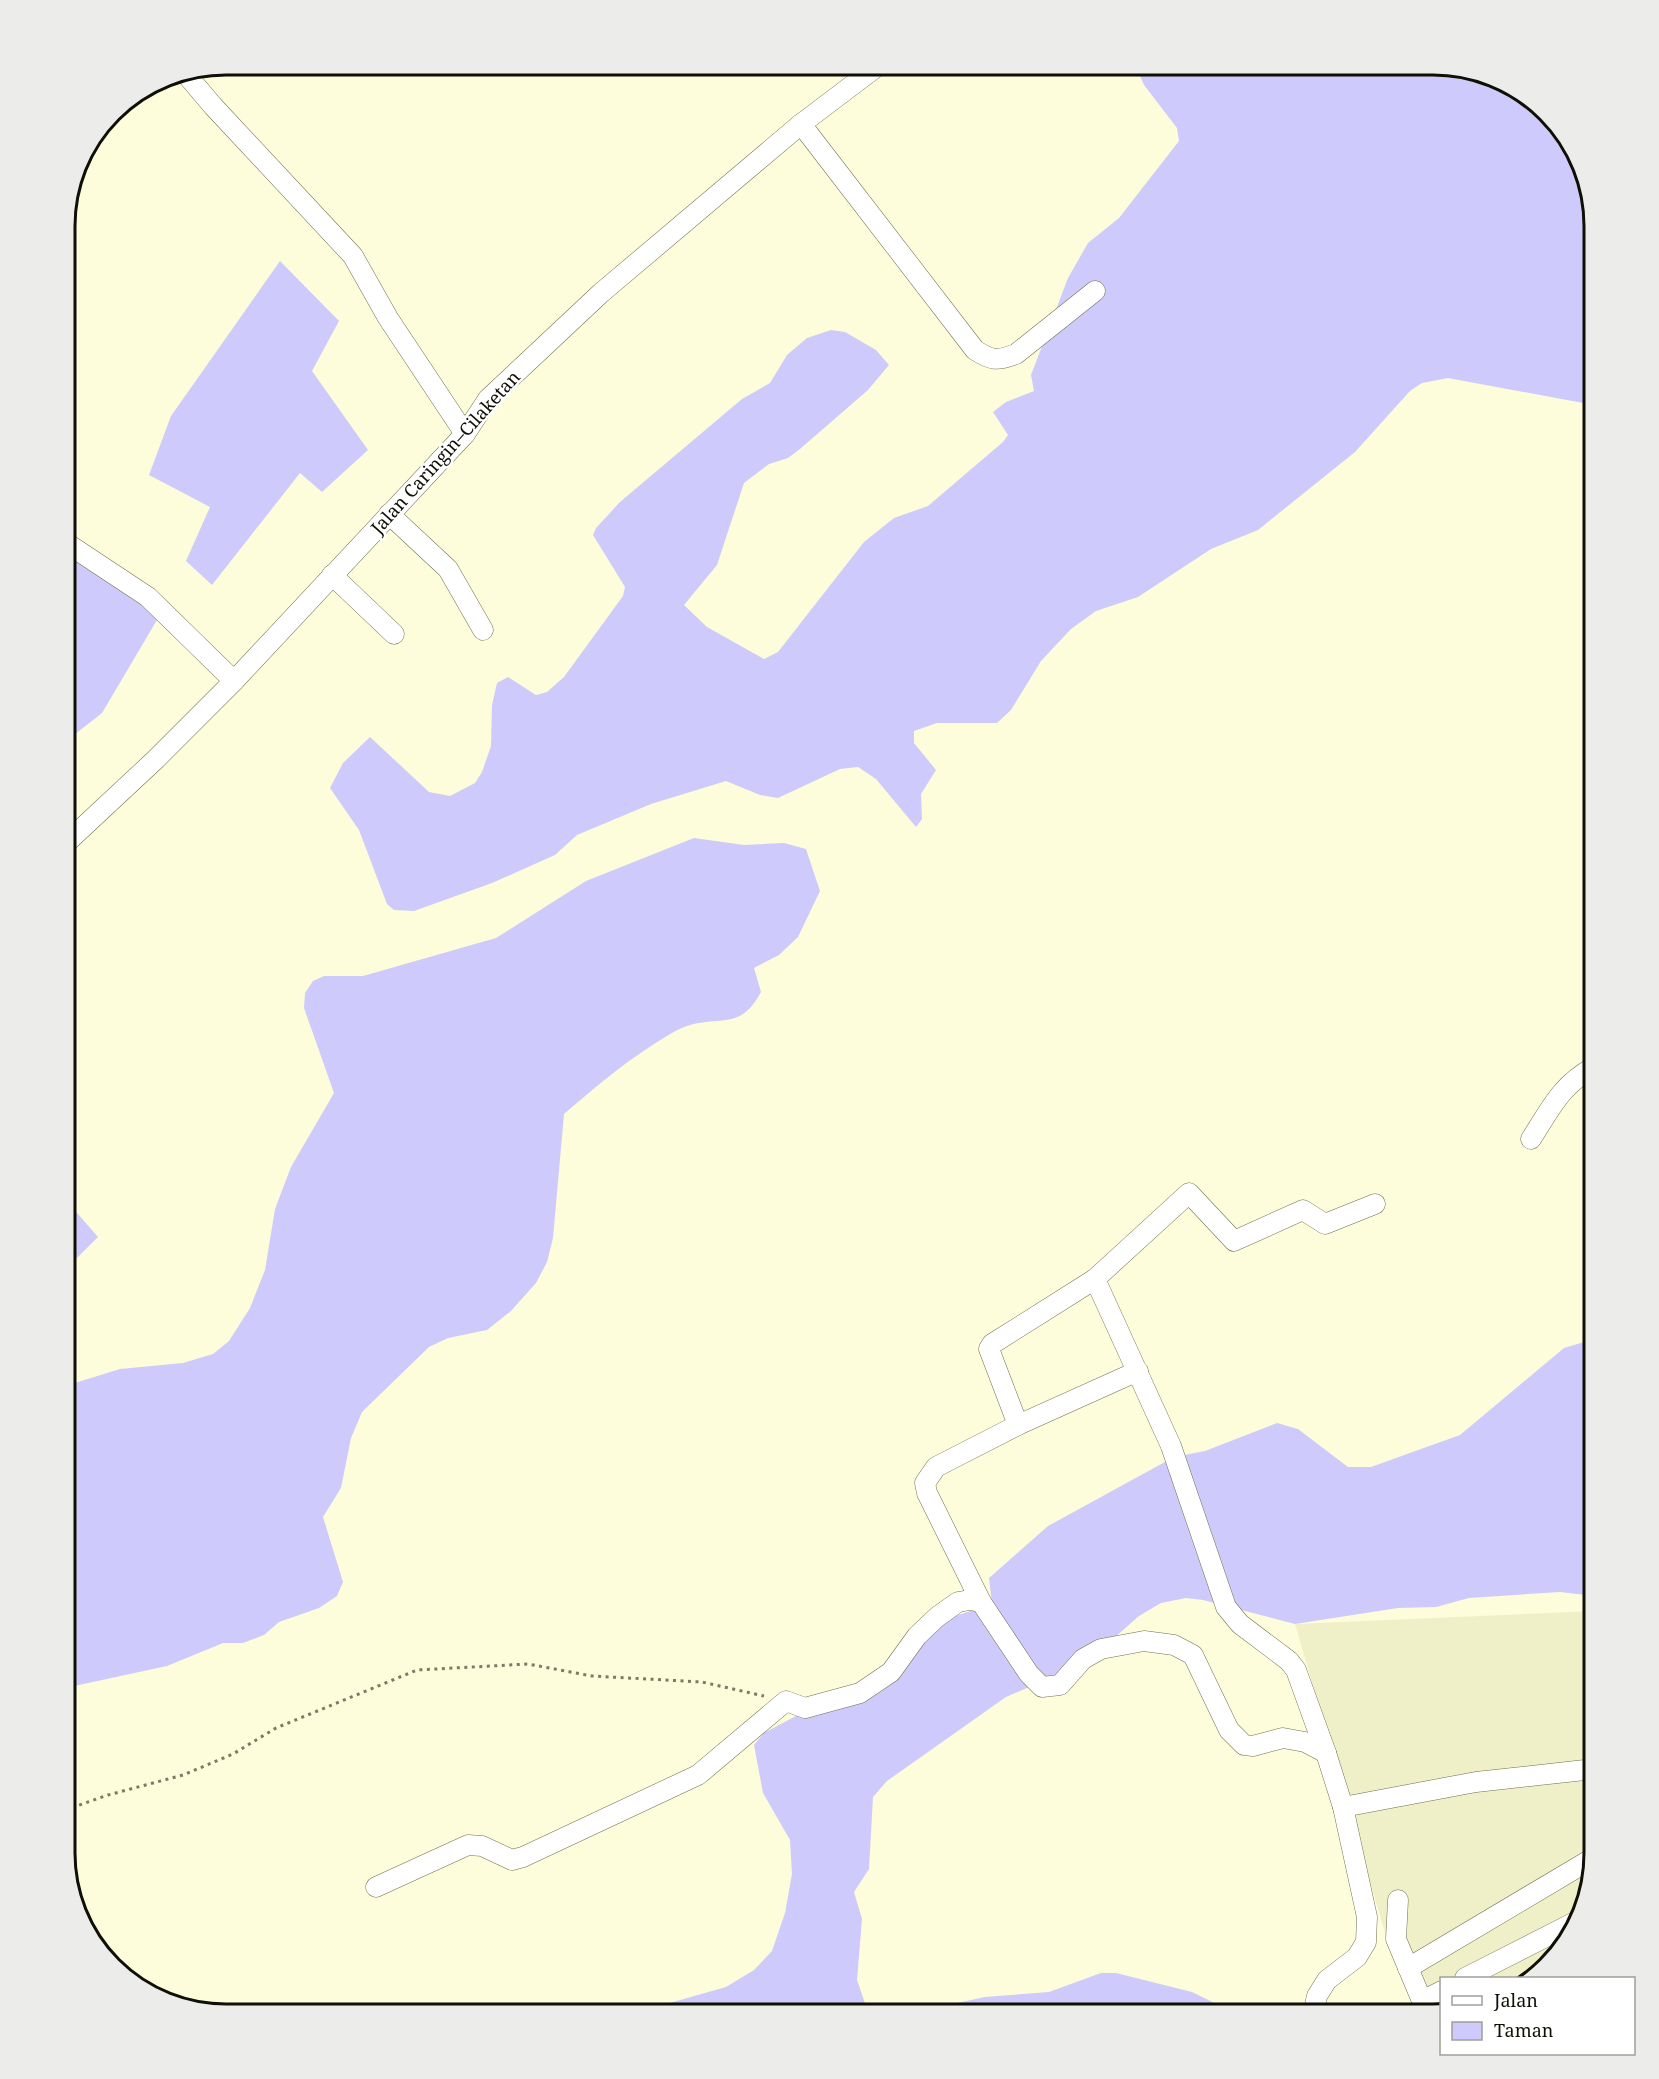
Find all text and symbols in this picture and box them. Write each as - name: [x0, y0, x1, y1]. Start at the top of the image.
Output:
- street label: Jalan Caringin–Cilaketan: [364, 365, 525, 540]
- legend: [1440, 1977, 1635, 2055]
- text: Jalan: [1493, 1988, 1538, 2012]
- text: Taman: [1494, 2018, 1554, 2042]

